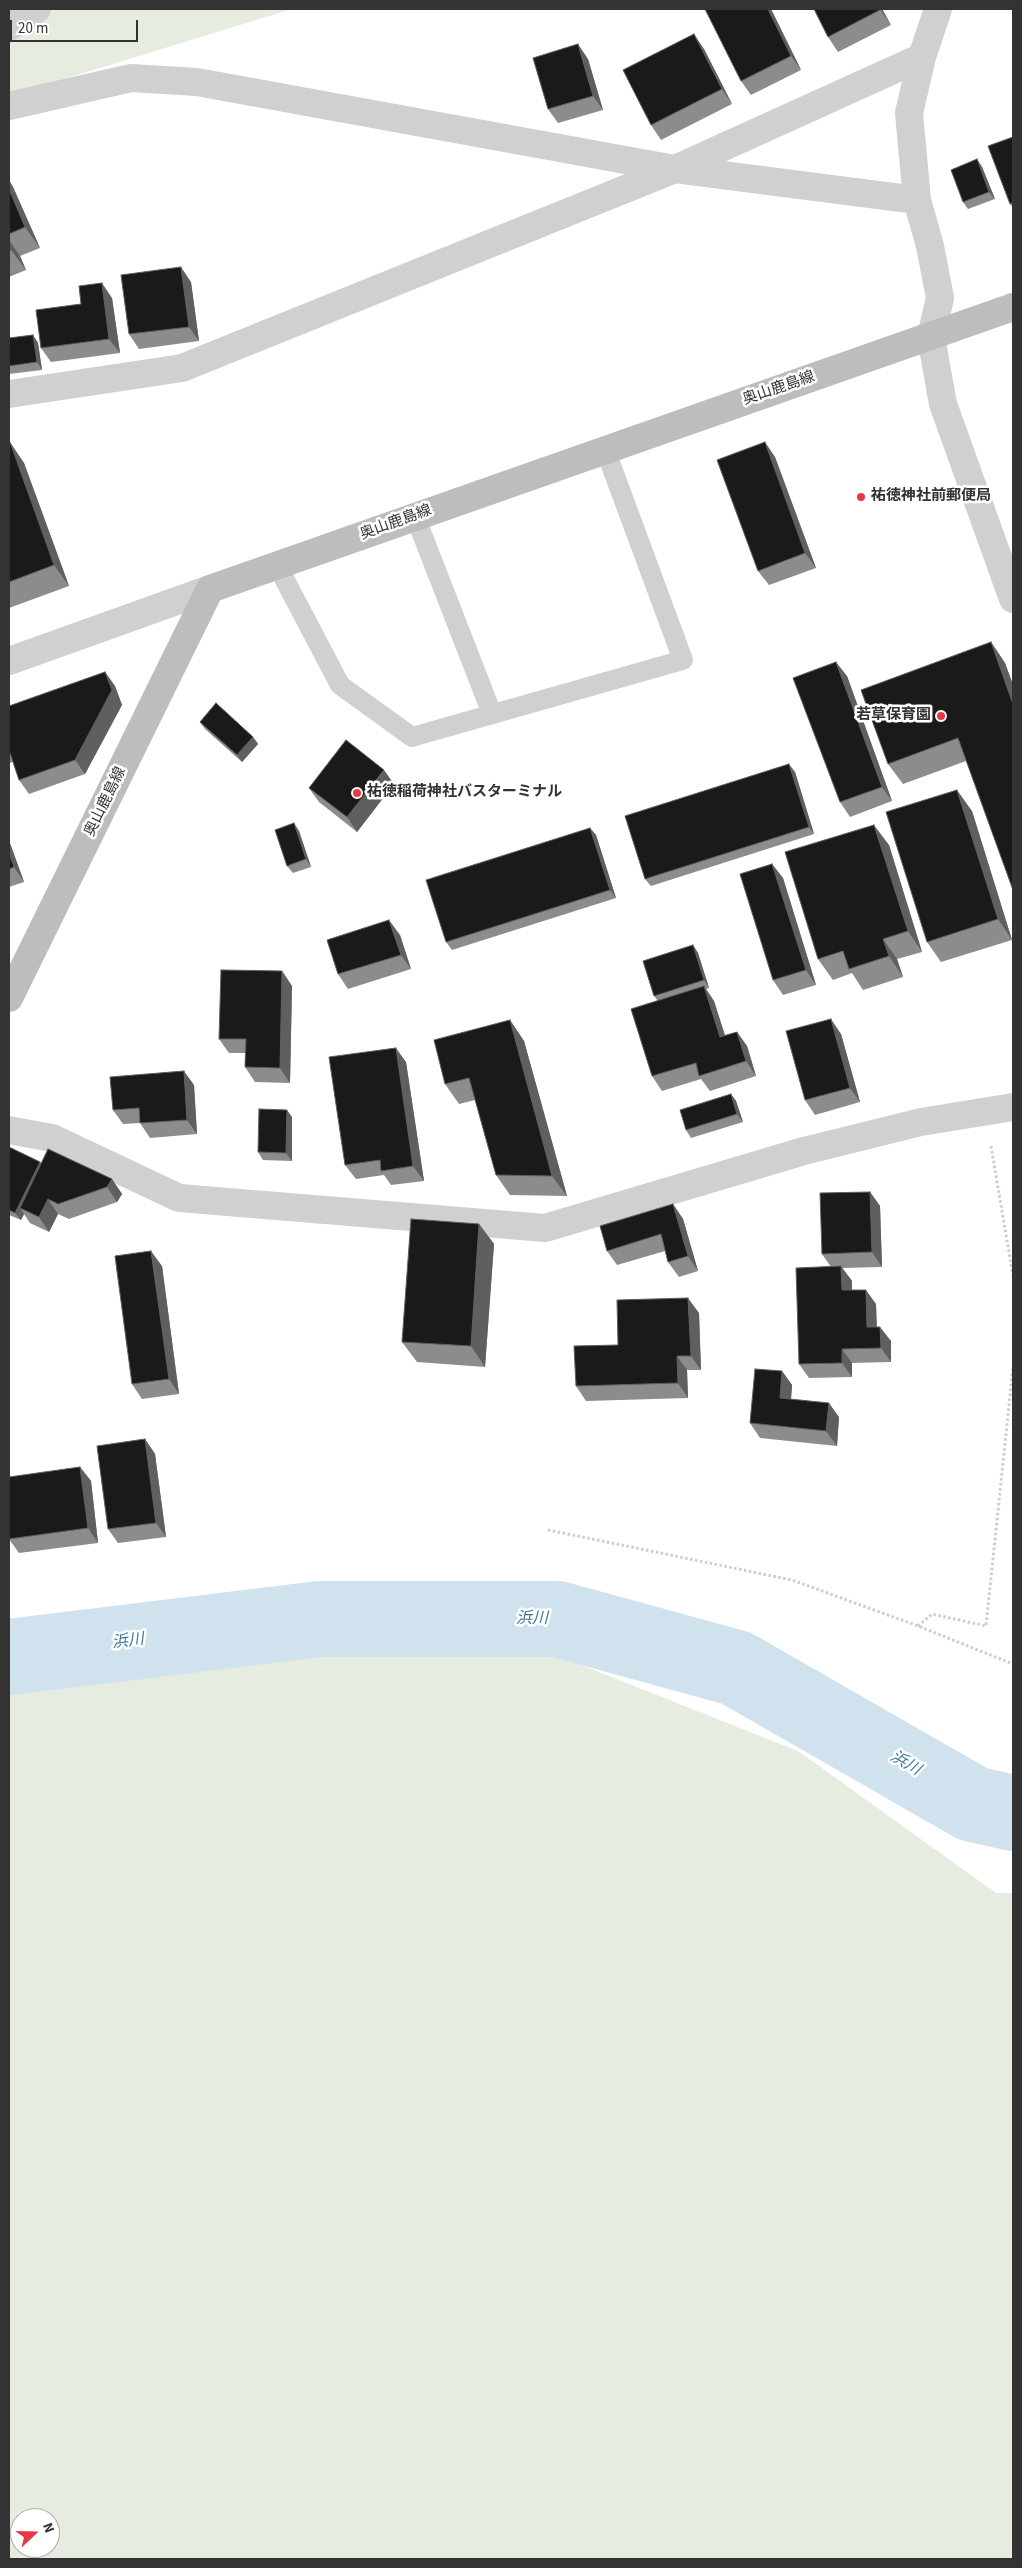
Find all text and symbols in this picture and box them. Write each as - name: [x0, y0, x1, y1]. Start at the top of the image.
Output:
- scale bar: [12, 10, 140, 42]
- text: 20 m: [18, 18, 48, 39]
- street label: 奥山鹿島線: [741, 368, 817, 410]
- place label: 祐徳神社前郵便局: [871, 488, 991, 506]
- marker: 祐徳神社前郵便局: [855, 491, 867, 503]
- street label: 奥山鹿島線: [358, 502, 434, 544]
- place label: 若草保育園: [856, 707, 931, 725]
- marker: 若草保育園: [935, 710, 947, 722]
- street label: 奥山鹿島線: [81, 764, 131, 840]
- place label: 祐徳稲荷神社バスターミナル: [367, 784, 562, 802]
- marker: 祐徳稲荷神社バスターミナル: [351, 787, 363, 799]
- water label: 浜川: [516, 1609, 548, 1629]
- water label: 浜川: [111, 1631, 145, 1653]
- water label: 浜川: [886, 1748, 924, 1780]
- north arrow: [10, 2508, 60, 2558]
- text: N: [37, 2520, 59, 2536]

